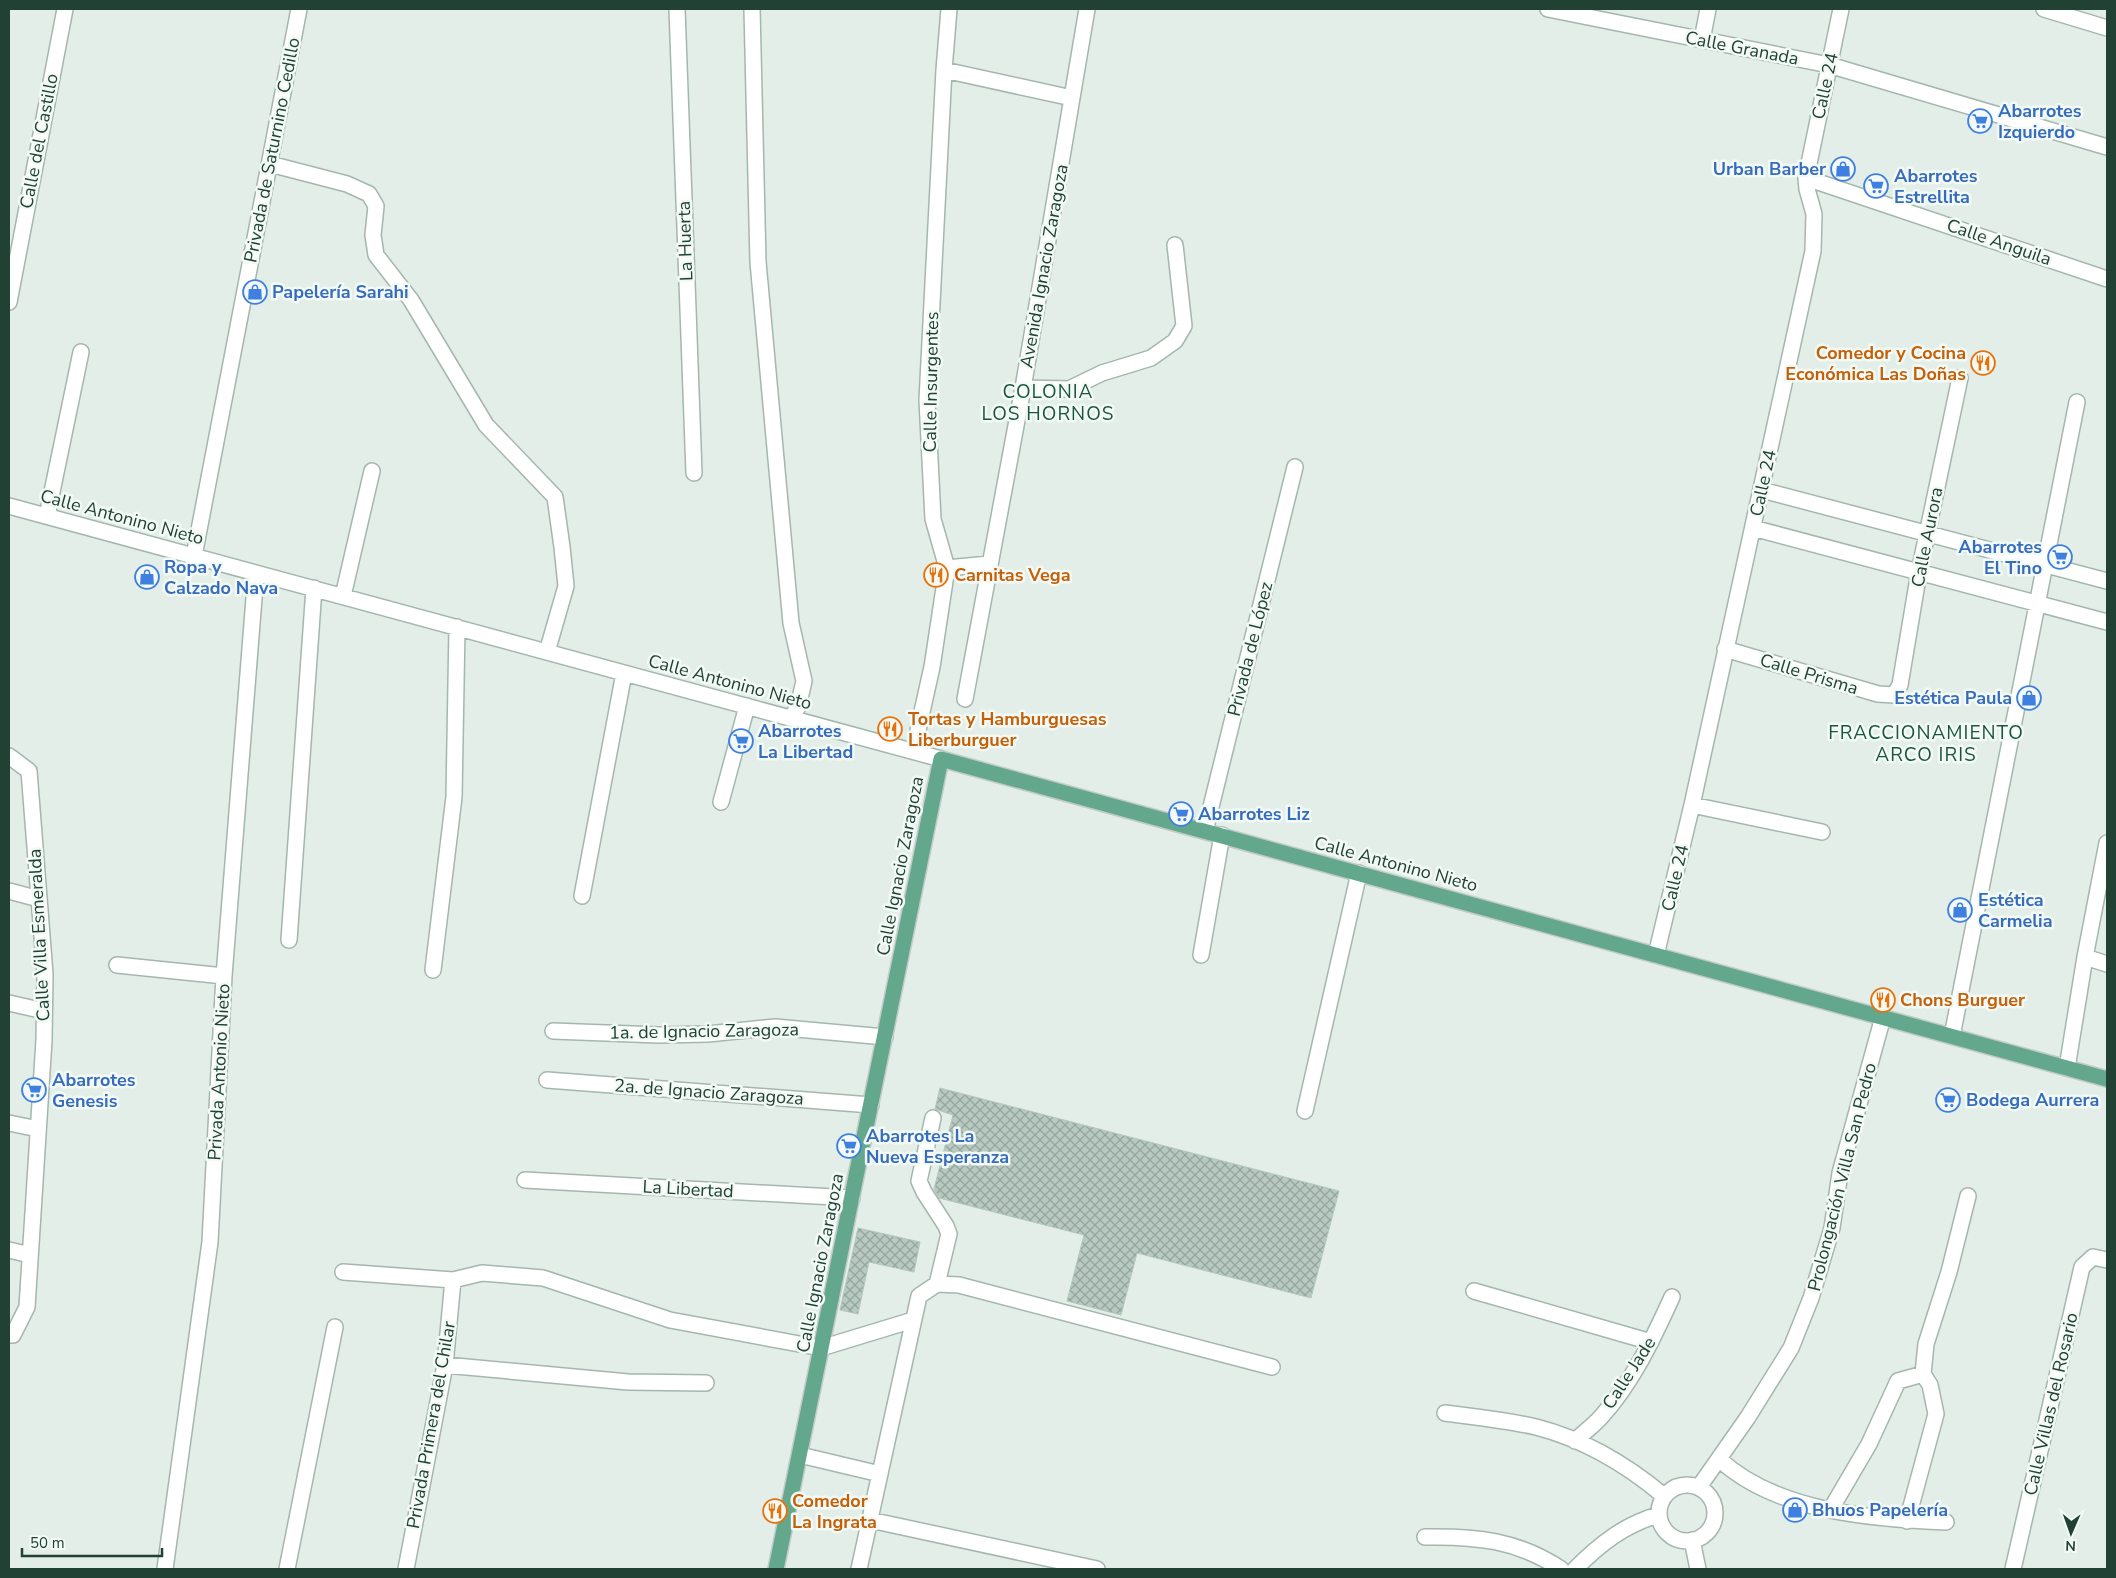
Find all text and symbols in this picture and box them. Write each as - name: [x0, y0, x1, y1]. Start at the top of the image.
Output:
- street label: Calle Granada: [1683, 25, 1801, 71]
- street label: Privada de Saturnino Cedillo: [238, 35, 306, 265]
- street label: Calle 24: [1806, 50, 1844, 122]
- street label: Calle del Castillo: [14, 71, 64, 211]
- place label: Abarrotes Izquierdo: [1998, 99, 2082, 144]
- supermarket icon: Abarrotes Izquierdo: [1967, 108, 1993, 134]
- shop icon: Urban Barber: [1830, 156, 1856, 182]
- place label: Urban Barber: [1713, 157, 1826, 181]
- street label: Avenida Ignacio Zaragoza: [1014, 162, 1074, 370]
- place label: Abarrotes Estrellita: [1894, 164, 1978, 209]
- supermarket icon: Abarrotes Estrellita: [1863, 173, 1889, 199]
- street label: La Huerta: [672, 201, 698, 281]
- street label: Calle Anguila: [1943, 213, 2055, 271]
- shop icon: Papelería Sarahi: [242, 279, 268, 305]
- place label: Papelería Sarahi: [272, 280, 409, 304]
- street label: Calle Insurgentes: [918, 311, 944, 453]
- place label: Comedor y Cocina Económica Las Doñas: [1785, 341, 1966, 386]
- restaurant icon: Comedor y Cocina Económica Las Doñas: [1970, 350, 1996, 376]
- district label: COLONIA LOS HORNOS: [982, 379, 1114, 427]
- street label: Calle 24: [1744, 447, 1782, 519]
- street label: Calle Antonino Nieto: [38, 484, 206, 550]
- street label: Calle Aurora: [1906, 485, 1948, 589]
- place label: Abarrotes El Tino: [1958, 535, 2042, 580]
- supermarket icon: Abarrotes El Tino: [2047, 544, 2073, 570]
- place label: Ropa y Calzado Nava: [164, 555, 278, 600]
- restaurant icon: Carnitas Vega: [923, 562, 949, 588]
- place label: Carnitas Vega: [954, 563, 1071, 587]
- shop icon: Ropa y Calzado Nava: [134, 564, 160, 590]
- street label: Privada de López: [1222, 579, 1278, 719]
- street label: Calle Prisma: [1757, 648, 1861, 700]
- street label: Calle Antonino Nieto: [646, 649, 814, 715]
- shop icon: Estética Paula: [2016, 685, 2042, 711]
- place label: Estética Paula: [1894, 686, 2012, 710]
- place label: Tortas y Hamburguesas Liberburguer: [908, 707, 1107, 752]
- restaurant icon: Tortas y Hamburguesas Liberburguer: [877, 716, 903, 742]
- place label: Abarrotes La Libertad: [758, 719, 853, 764]
- district label: FRACCIONAMIENTO ARCO IRIS: [1828, 720, 2024, 768]
- supermarket icon: Abarrotes La Libertad: [728, 728, 754, 754]
- street label: Calle Ignacio Zaragoza: [871, 774, 929, 958]
- supermarket icon: Abarrotes Liz: [1168, 801, 1194, 827]
- place label: Abarrotes Liz: [1198, 802, 1310, 826]
- street label: Calle Antonino Nieto: [1312, 831, 1480, 897]
- street label: Calle 24: [1656, 842, 1694, 914]
- street label: Calle Villa Esmeralda: [22, 848, 56, 1022]
- place label: Estética Carmelia: [1978, 888, 2053, 933]
- shop icon: Estética Carmelia: [1947, 897, 1973, 923]
- street label: Privada Antonio Nieto: [202, 983, 236, 1161]
- restaurant icon: Chons Burguer: [1870, 987, 1896, 1013]
- place label: Chons Burguer: [1900, 988, 2025, 1012]
- street label: 1a. de Ignacio Zaragoza: [609, 1017, 799, 1045]
- street label: Prolongación Villa San Pedro: [1802, 1060, 1882, 1294]
- place label: Abarrotes Genesis: [52, 1068, 136, 1113]
- street label: 2a. de Ignacio Zaragoza: [613, 1073, 805, 1111]
- supermarket icon: Abarrotes Genesis: [21, 1077, 47, 1103]
- supermarket icon: Bodega Aurrera: [1935, 1087, 1961, 1113]
- place label: Bodega Aurrera: [1966, 1088, 2099, 1112]
- place label: Abarrotes La Nueva Esperanza: [866, 1124, 1009, 1169]
- supermarket icon: Abarrotes La Nueva Esperanza: [836, 1133, 862, 1159]
- street label: Calle Ignacio Zaragoza: [791, 1171, 849, 1355]
- street label: La Libertad: [642, 1175, 734, 1203]
- street label: Calle Villas del Rosario: [2018, 1310, 2084, 1498]
- street label: Privada Primera del Chilar: [401, 1319, 461, 1531]
- street label: Calle Jade: [1597, 1332, 1661, 1414]
- place label: Comedor La Ingrata: [792, 1489, 877, 1534]
- shop icon: Bhuos Papelería: [1782, 1497, 1808, 1523]
- restaurant icon: Comedor La Ingrata: [762, 1498, 788, 1524]
- place label: Bhuos Papelería: [1812, 1498, 1948, 1522]
- north arrow: [2046, 1508, 2096, 1558]
- scale bar: [22, 1526, 162, 1558]
- text: 50 m: [30, 1533, 65, 1553]
- text: N: [2065, 1536, 2076, 1555]

